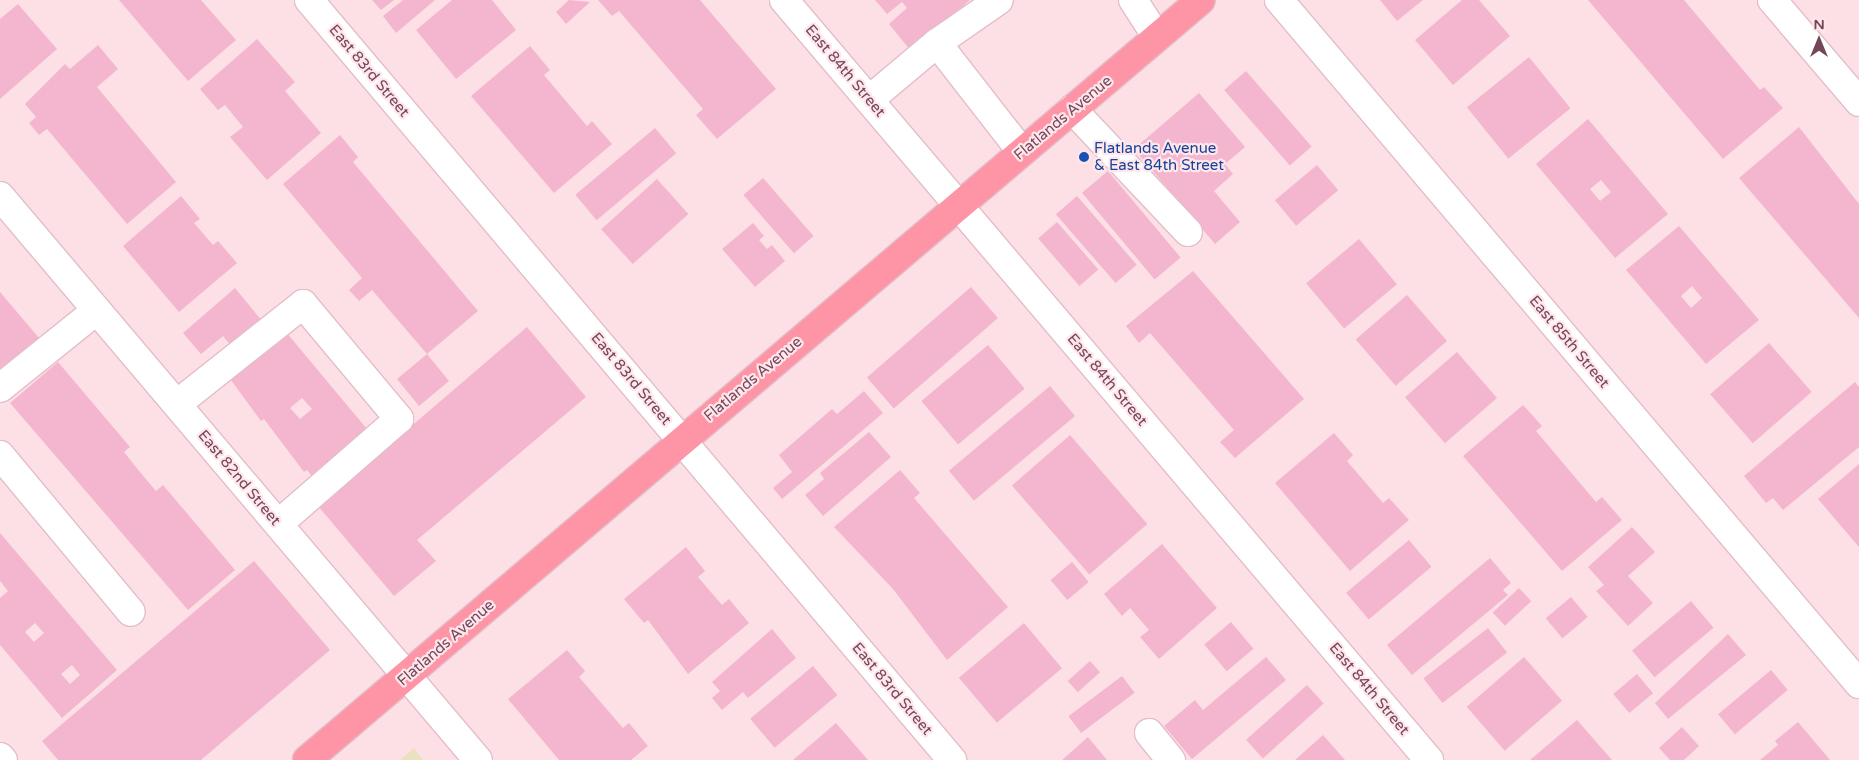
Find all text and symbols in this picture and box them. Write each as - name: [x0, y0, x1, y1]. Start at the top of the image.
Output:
- north arrow: [1794, 15, 1844, 65]
- text: N: [1813, 16, 1825, 33]
- street label: East 83rd Street: [325, 21, 413, 121]
- street label: East 84th Street: [801, 21, 889, 121]
- street label: Flatlands Avenue: [1010, 72, 1116, 164]
- place label: Flatlands Avenue & East 84th Street: [1094, 139, 1224, 174]
- marker: Flatlands Avenue & East 84th Street: [1078, 151, 1090, 163]
- street label: East 85th Street: [1525, 292, 1613, 392]
- street label: East 83rd Street: [587, 329, 675, 429]
- street label: East 84th Street: [1063, 330, 1151, 430]
- street label: Flatlands Avenue: [700, 333, 806, 425]
- street label: East 82nd Street: [194, 427, 284, 529]
- street label: Flatlands Avenue: [394, 596, 498, 690]
- street label: East 83rd Street: [848, 639, 936, 739]
- street label: East 84th Street: [1325, 639, 1413, 739]

